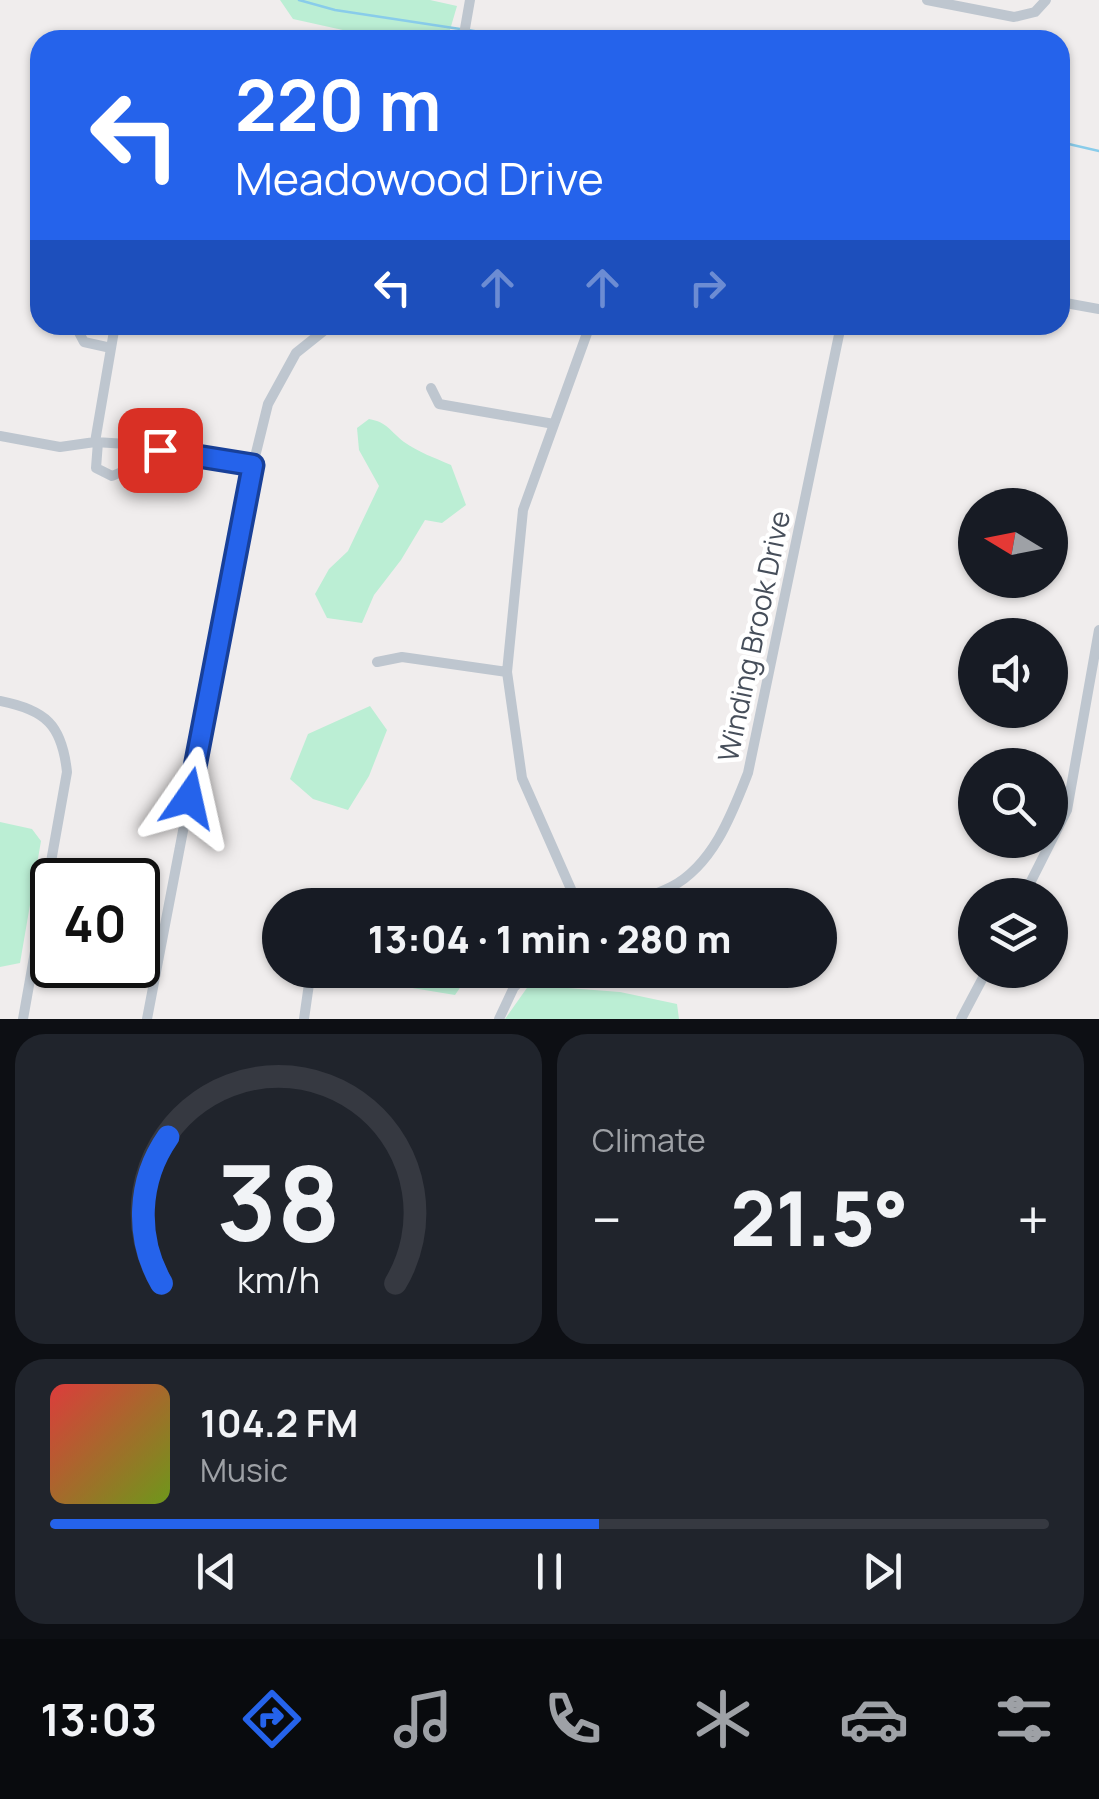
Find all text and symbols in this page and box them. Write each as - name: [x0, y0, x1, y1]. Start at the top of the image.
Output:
- text: 220 m: [235, 56, 441, 152]
- icon: left: [70, 70, 200, 200]
- text: Meadowood Drive: [235, 147, 604, 209]
- icon: left: [365, 260, 420, 315]
- icon: ahead: [470, 260, 525, 315]
- icon: ahead: [575, 260, 630, 315]
- icon: right: [680, 260, 735, 315]
- pin: [118, 408, 203, 493]
- icon: arrive: [133, 423, 188, 478]
- north arrow: [958, 488, 1068, 598]
- map controls: [958, 488, 1068, 988]
- street label: Winding Brook Drive: [708, 507, 798, 765]
- button: sound: [958, 618, 1068, 728]
- position arrow: [137, 746, 241, 850]
- button: search: [958, 748, 1068, 858]
- speed limit sign: 40: [30, 858, 160, 988]
- button: layers: [958, 878, 1068, 988]
- text: 13:04 · 1 min · 280 m: [368, 912, 731, 964]
- text: Climate: [592, 1118, 706, 1162]
- text: 38: [216, 1130, 341, 1272]
- text: 21.5°: [730, 1166, 909, 1269]
- text: −: [592, 1181, 622, 1257]
- text: +: [1017, 1181, 1049, 1257]
- text: km/h: [237, 1255, 320, 1304]
- text: 104.2 FM: [200, 1396, 358, 1448]
- text: Music: [200, 1448, 288, 1492]
- icon: previous: [189, 1544, 244, 1599]
- icon: pause: [522, 1544, 577, 1599]
- icon: next: [855, 1544, 910, 1599]
- icon: directions: [237, 1684, 307, 1754]
- icon: music: [388, 1684, 458, 1754]
- icon: phone: [538, 1684, 608, 1754]
- icon: climate: [688, 1684, 758, 1754]
- icon: car: [839, 1684, 909, 1754]
- icon: filters: [989, 1684, 1059, 1754]
- text: 13:03: [40, 1688, 157, 1750]

